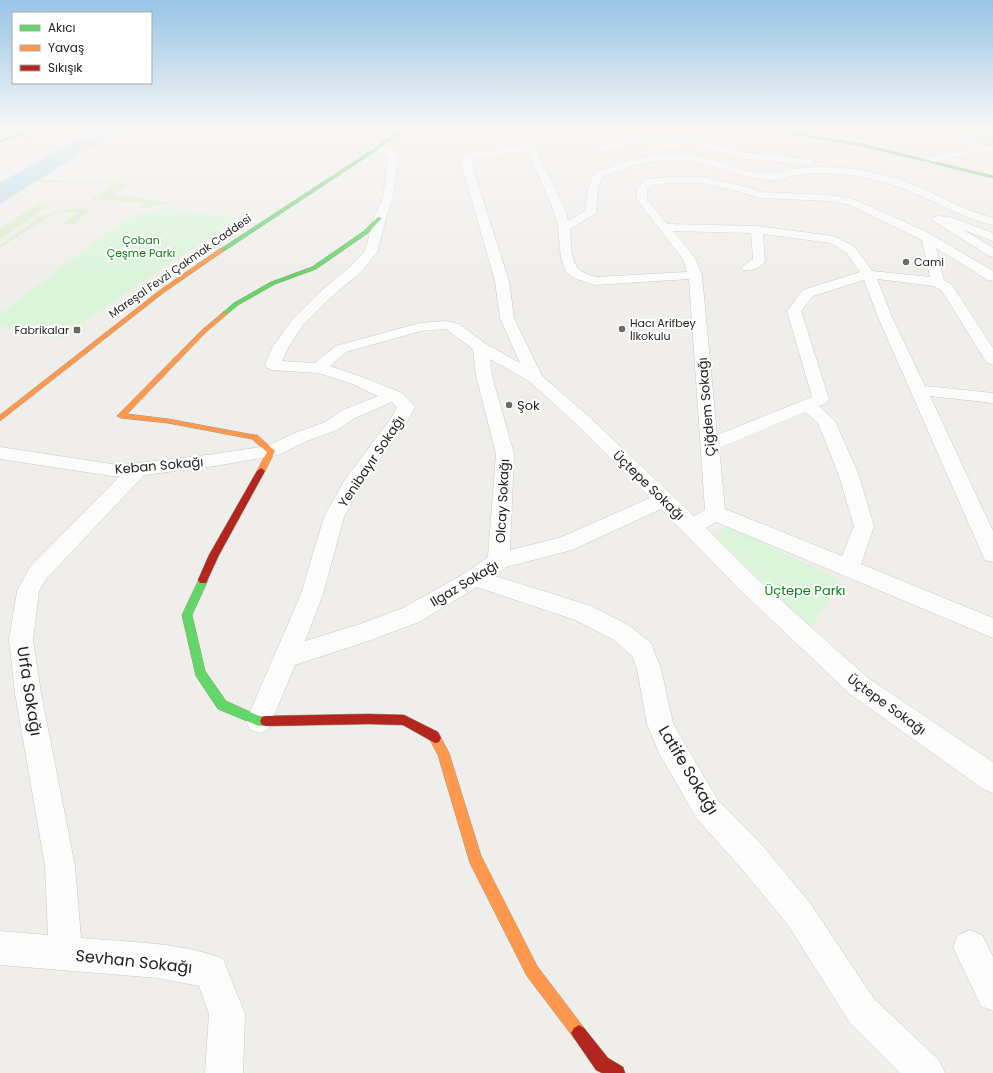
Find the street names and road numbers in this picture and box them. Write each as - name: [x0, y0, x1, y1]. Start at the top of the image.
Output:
- street label: Mareşal Fevzi Çakmak Caddesi: [105, 210, 255, 322]
- street label: Çiğdem Sokağı: [693, 357, 720, 457]
- street label: Yenibayır Sokağı: [334, 412, 409, 511]
- street label: Üçtepe Sokağı: [609, 446, 689, 525]
- street label: Keban Sokağı: [114, 452, 204, 479]
- street label: Olcay Sokağı: [491, 458, 514, 544]
- street label: Ilgaz Sokağı: [426, 556, 502, 611]
- street label: Urfa Sokağı: [11, 645, 48, 738]
- street label: Üçtepe Sokağı: [843, 669, 930, 739]
- street label: Latife Sokağı: [653, 721, 724, 819]
- street label: Sevhan Sokağı: [74, 944, 193, 979]

